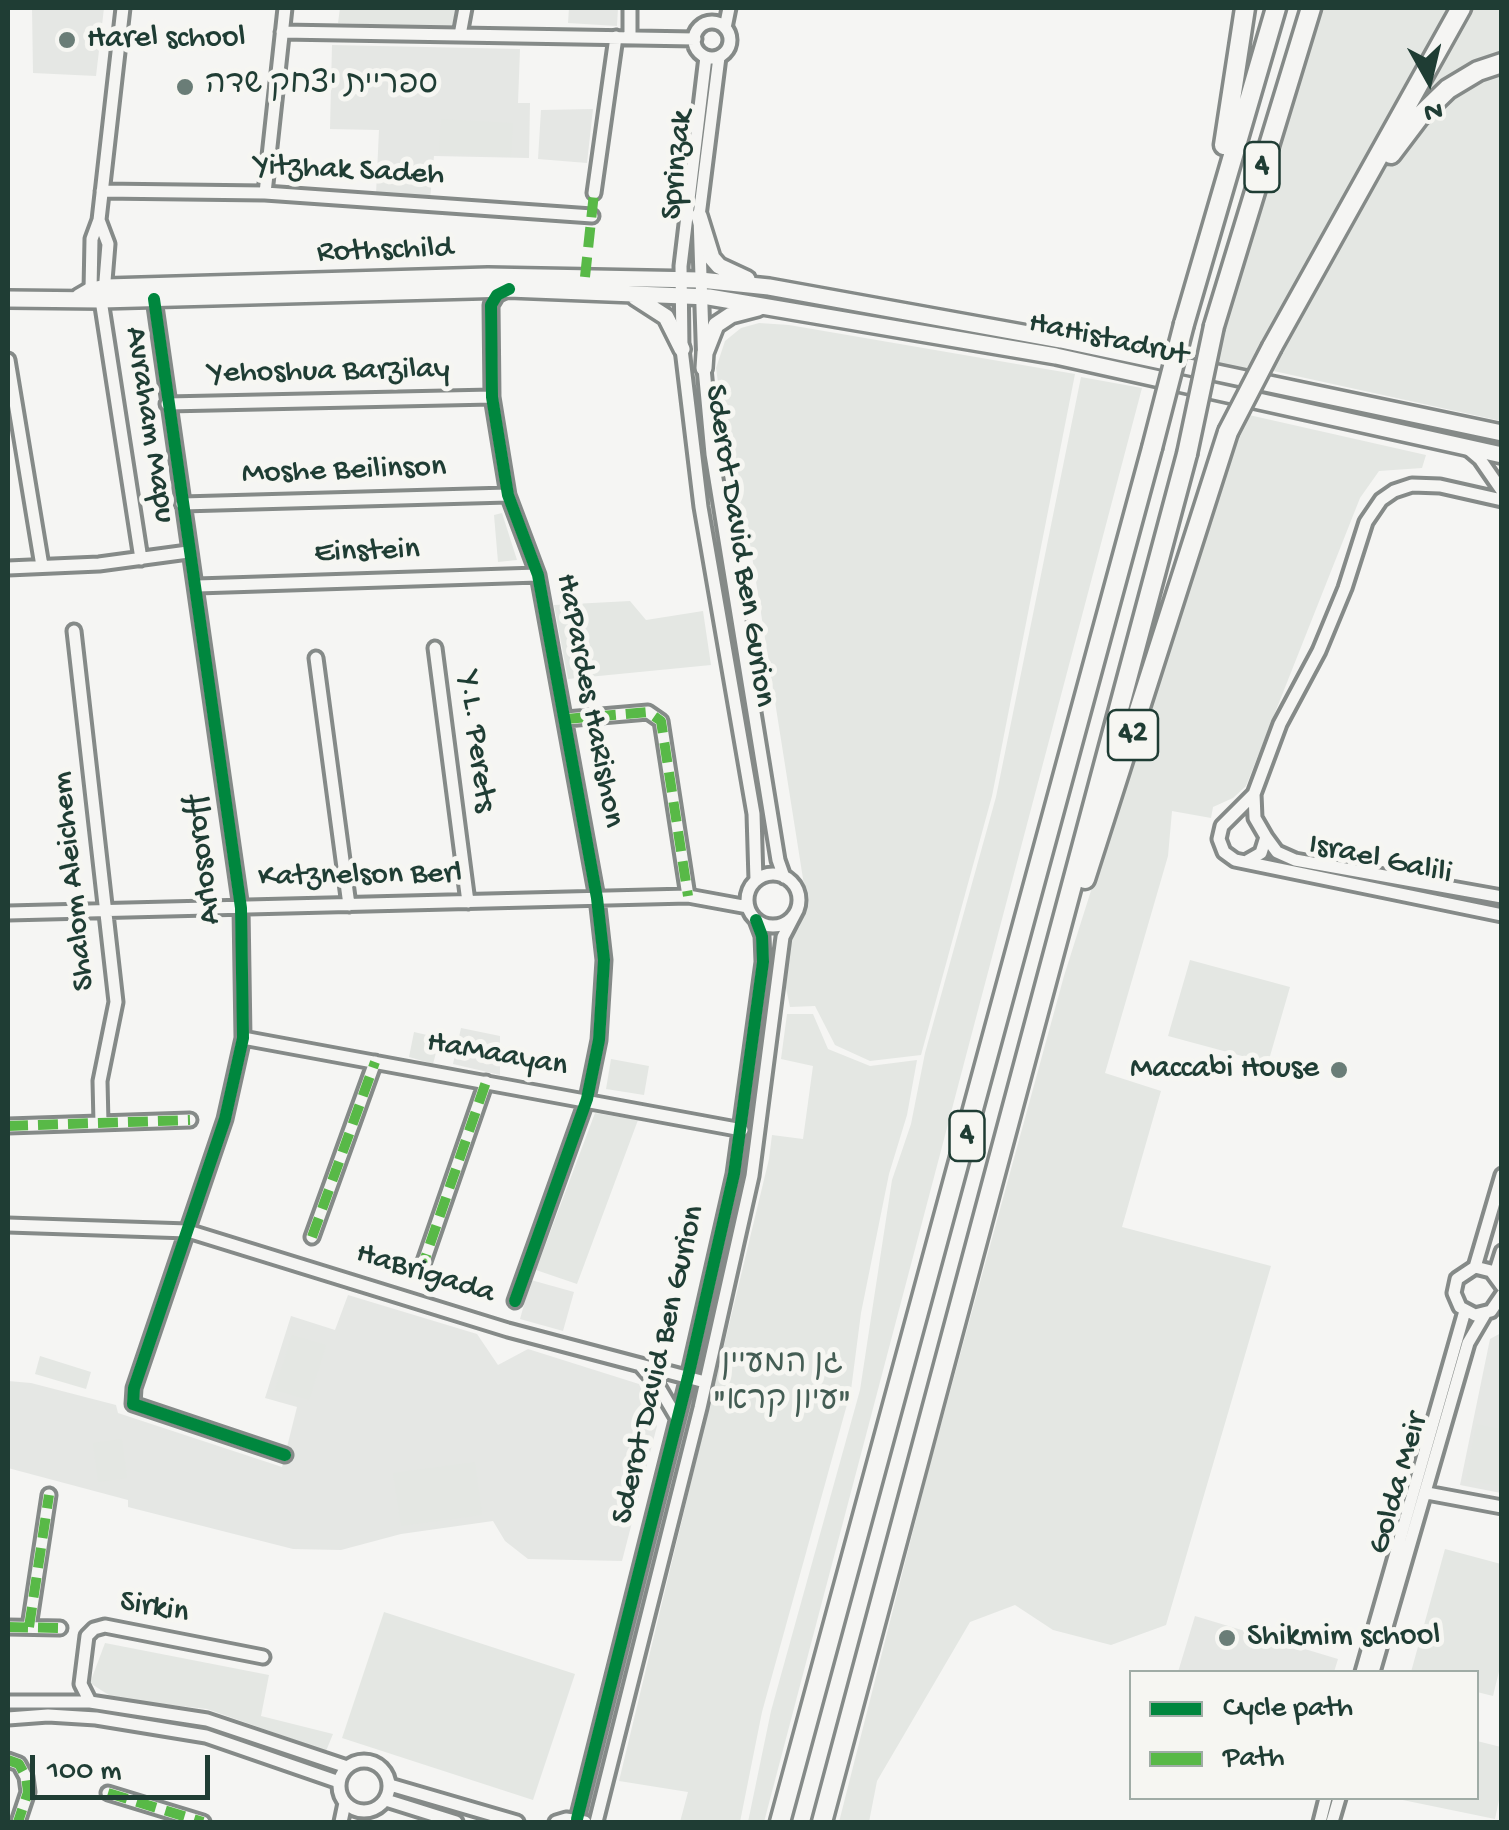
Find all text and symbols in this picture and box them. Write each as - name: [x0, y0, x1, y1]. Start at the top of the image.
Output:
- place label: Harel school: [87, 21, 246, 59]
- marker: Harel school: [56, 29, 78, 51]
- north arrow: [1379, 30, 1479, 130]
- place label: ספריית יצחק שדה: [205, 68, 438, 106]
- marker: ספריית יצחק שדה: [174, 76, 196, 98]
- text: N: [1422, 93, 1445, 128]
- street label: Sprinzak: [654, 108, 704, 222]
- road number: 4: [1244, 142, 1280, 192]
- street label: Yitzhak Sadeh: [253, 148, 445, 196]
- street label: Rothschild: [316, 230, 454, 274]
- street label: HaHistadrut: [1025, 305, 1191, 377]
- street label: Avraham Mapu: [114, 324, 182, 526]
- street label: Yehoshua Barzilay: [208, 352, 450, 394]
- street label: Sderot David Ben Gurion: [694, 382, 782, 710]
- street label: Moshe Beilinson: [241, 449, 447, 495]
- street label: Einstein: [314, 532, 420, 574]
- street label: HaPardes HaRishon: [545, 571, 631, 831]
- street label: Y.L. Perets: [447, 670, 503, 814]
- road number: 42: [1108, 710, 1158, 760]
- street label: Shalom Aleichem: [44, 769, 106, 993]
- street label: Arlosoroff: [178, 793, 232, 927]
- street label: Israel Galili: [1305, 827, 1455, 895]
- street label: Katznelson Berl: [258, 856, 462, 898]
- street label: HaMaayan: [424, 1025, 570, 1087]
- place label: Maccabi House: [1130, 1051, 1319, 1089]
- marker: Maccabi House: [1328, 1059, 1350, 1081]
- road number: 4: [950, 1111, 984, 1161]
- street label: Sderot David Ben Gurion: [605, 1202, 715, 1528]
- street label: HaBrigada: [351, 1236, 499, 1314]
- park label: גן המעיין "עיון קרא": [713, 1347, 851, 1422]
- street label: Golda Meir: [1362, 1409, 1438, 1559]
- street label: Sirkin: [116, 1584, 192, 1634]
- place label: Shikmim school: [1247, 1619, 1440, 1657]
- marker: Shikmim school: [1216, 1627, 1238, 1649]
- legend: [1129, 1670, 1479, 1800]
- text: Cycle path: [1223, 1692, 1353, 1727]
- scale bar: [35, 1735, 215, 1797]
- text: Path: [1223, 1742, 1285, 1777]
- text: 100 m: [47, 1755, 122, 1790]

